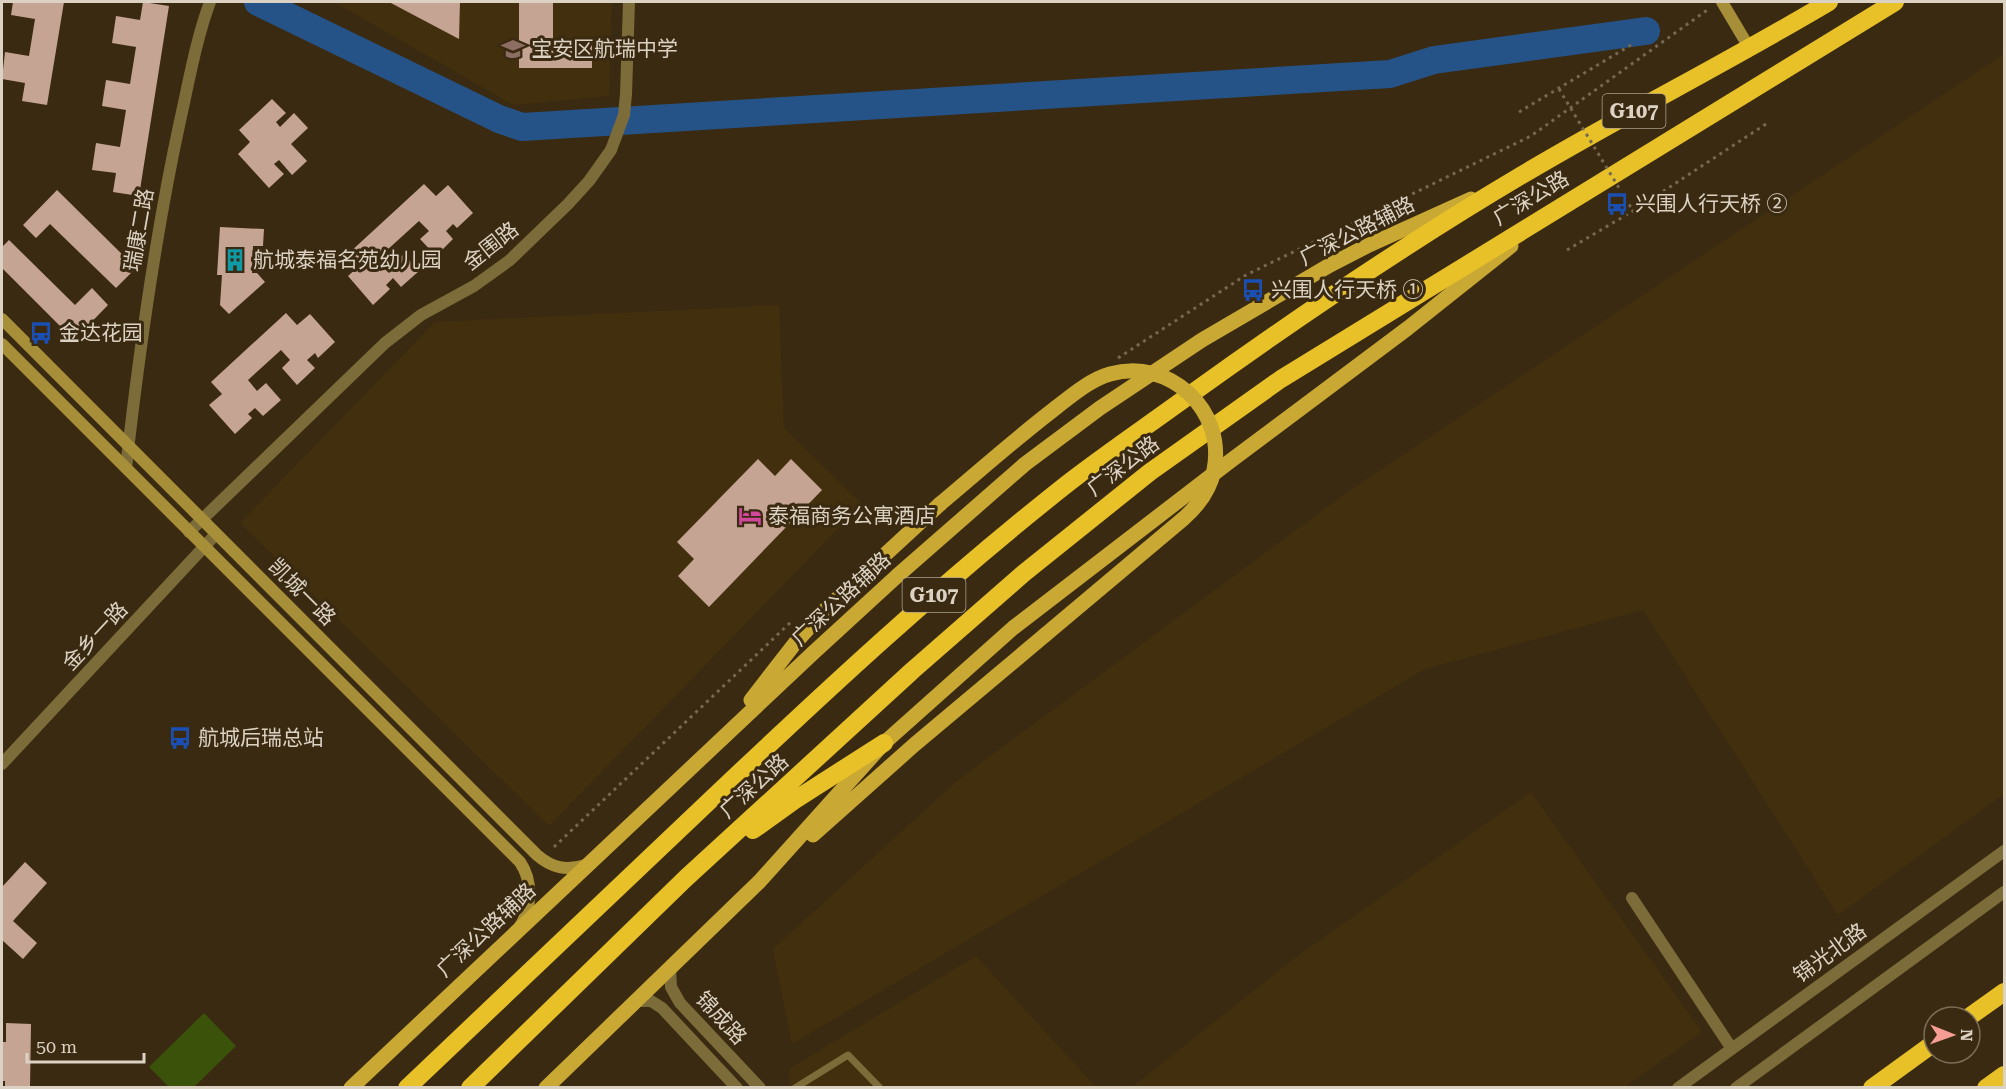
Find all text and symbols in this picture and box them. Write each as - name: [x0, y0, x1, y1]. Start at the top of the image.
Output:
- school or university icon: 宝安区航瑞中学: [500, 36, 526, 62]
- place label: 宝安区航瑞中学: [531, 37, 678, 61]
- road number: G107: [1602, 94, 1666, 128]
- street label: 广深公路: [1489, 166, 1573, 230]
- street label: 瑞康二路: [120, 187, 158, 273]
- bus stop icon: 兴围人行天桥 ②: [1604, 191, 1630, 217]
- street label: 广深公路辅路: [1295, 192, 1419, 270]
- place label: 兴围人行天桥 ②: [1635, 192, 1787, 216]
- street label: 金围路: [459, 217, 523, 275]
- building icon: 航城泰福名苑幼儿园: [222, 247, 248, 273]
- place label: 航城泰福名苑幼儿园: [253, 248, 442, 272]
- bus stop icon: 兴围人行天桥 ①: [1240, 277, 1266, 303]
- place label: 兴围人行天桥 ①: [1271, 278, 1423, 302]
- bus stop icon: 金达花园: [28, 320, 54, 346]
- place label: 金达花园: [59, 321, 143, 345]
- street label: 广深公路: [1082, 431, 1164, 501]
- hotel icon: 泰福商务公寓酒店: [737, 503, 763, 529]
- place label: 泰福商务公寓酒店: [768, 504, 936, 528]
- street label: 广深公路辅路: [787, 547, 895, 651]
- street label: 凯城一路: [264, 554, 340, 630]
- road number: G107: [902, 578, 966, 612]
- street label: 金乡一路: [58, 597, 132, 675]
- bus stop icon: 航城后瑞总站: [167, 725, 193, 751]
- place label: 航城后瑞总站: [198, 726, 324, 750]
- street label: 广深公路: [715, 749, 793, 823]
- street label: 广深公路辅路: [432, 878, 540, 982]
- street label: 锦光北路: [1789, 919, 1871, 987]
- street label: 锦成路: [691, 987, 751, 1049]
- north arrow: [1922, 1005, 1982, 1065]
- scale bar: [27, 1026, 144, 1064]
- text: N: [1957, 1029, 1976, 1042]
- text: 50 m: [36, 1036, 77, 1057]

